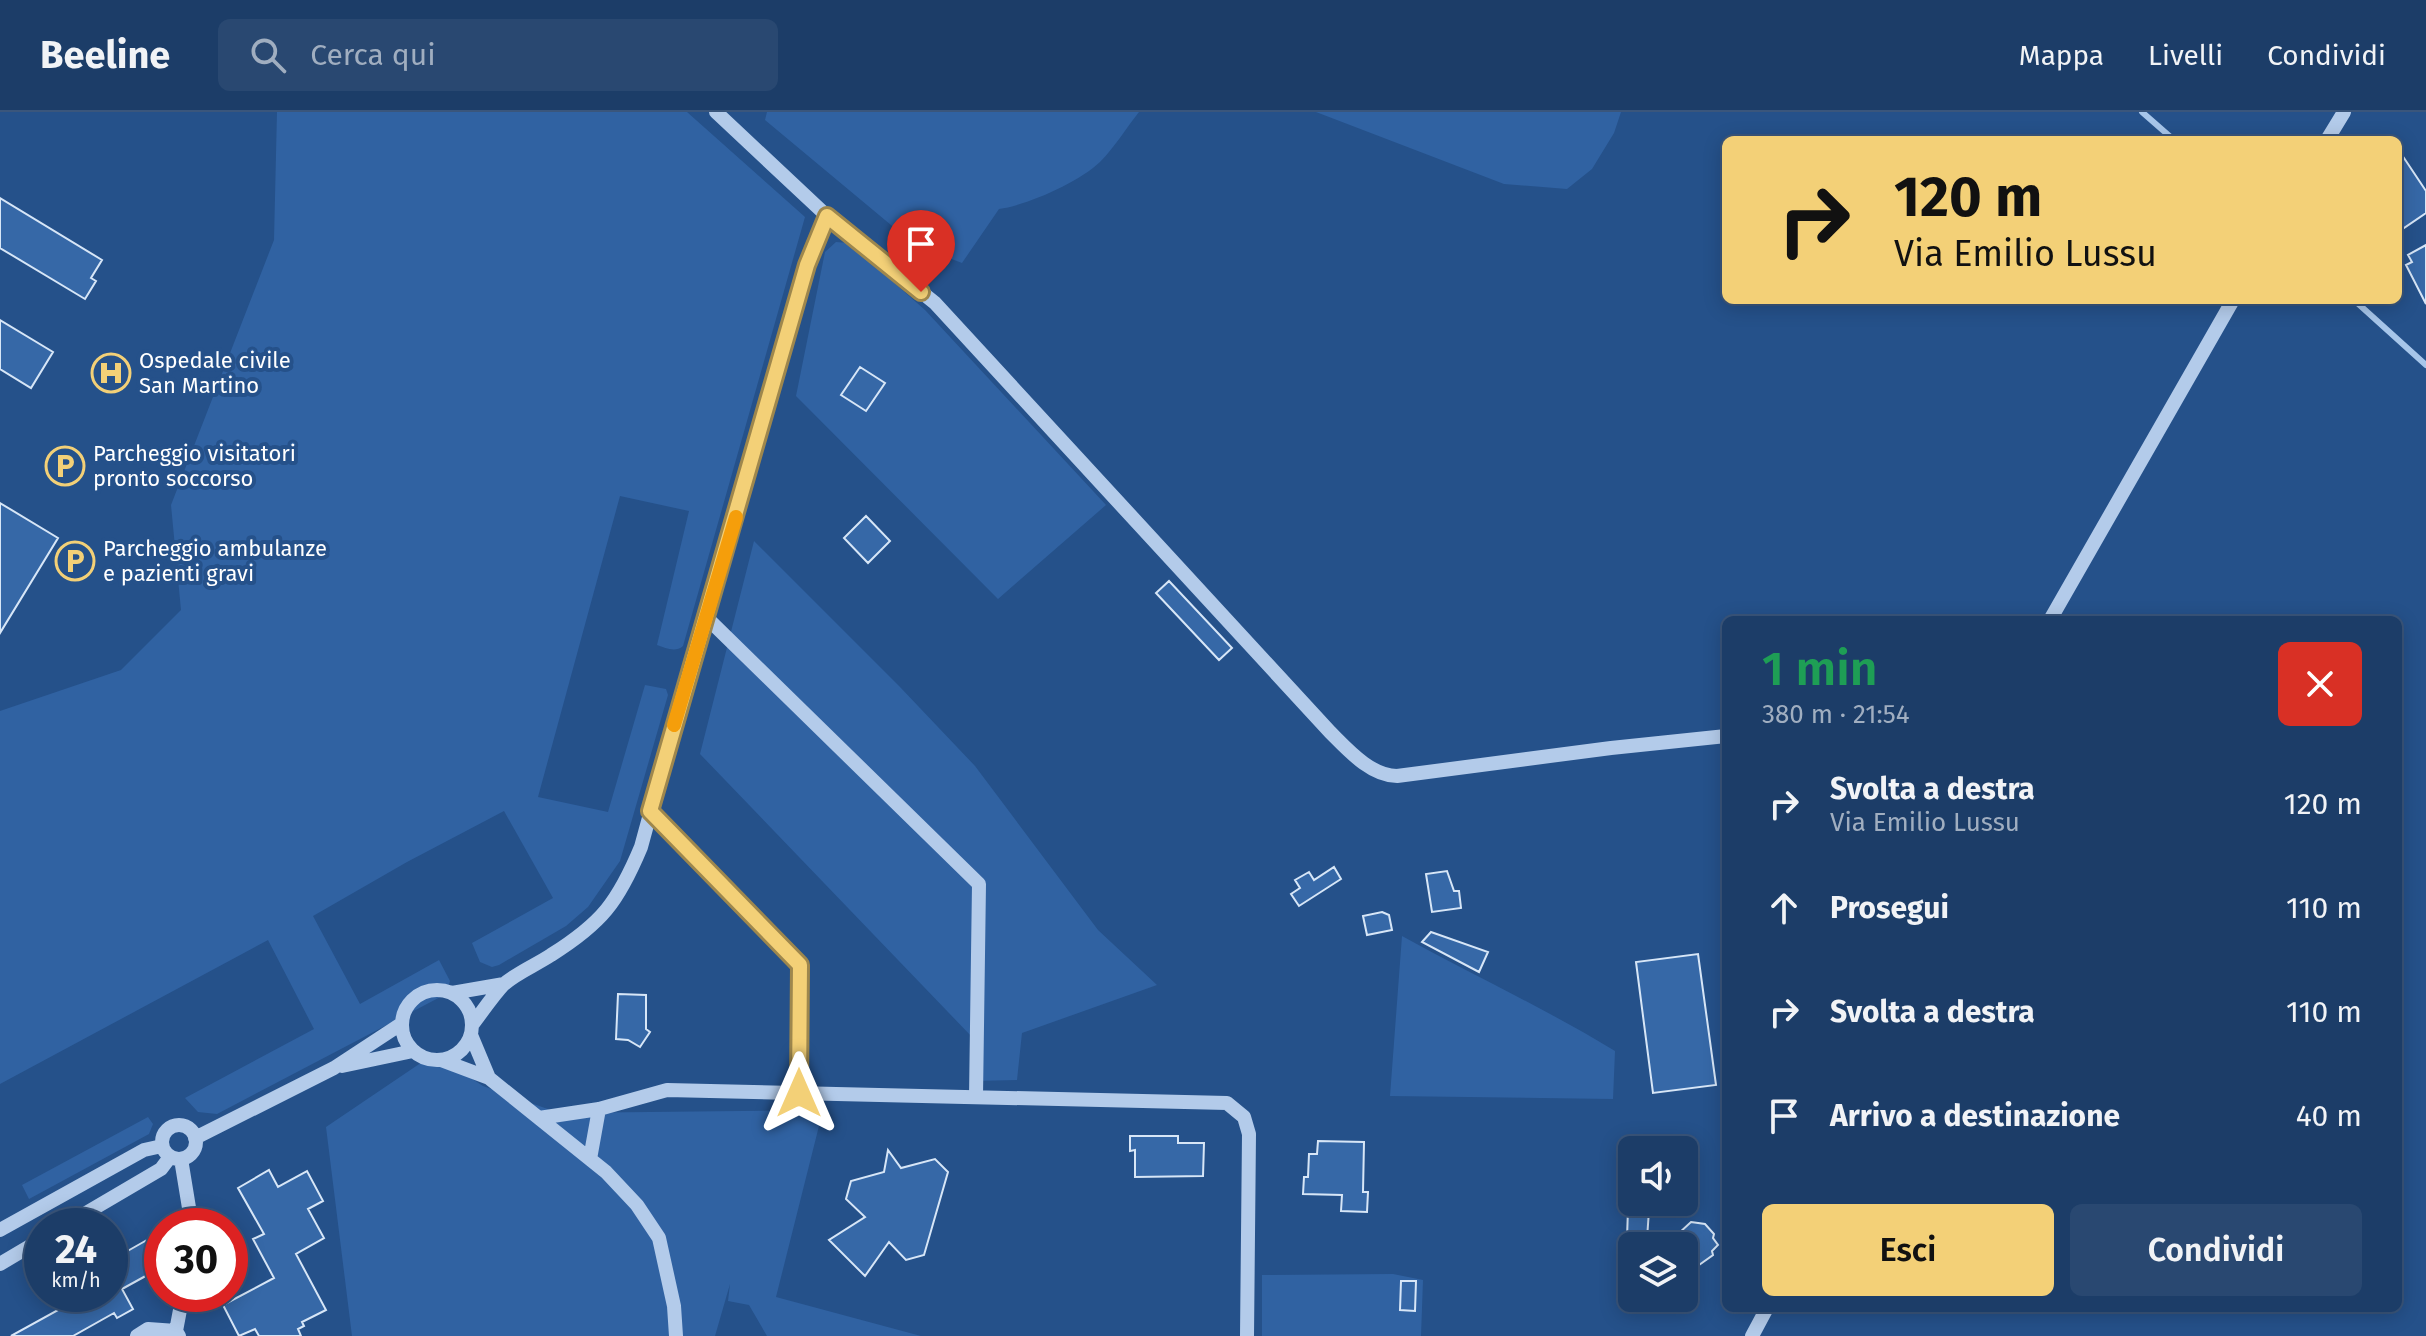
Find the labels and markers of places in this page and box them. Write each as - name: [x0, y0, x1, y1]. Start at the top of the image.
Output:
- pin: [887, 210, 955, 292]
- place label: Ospedale civile San Martino: [139, 347, 291, 399]
- hospital icon: Ospedale civile San Martino: [90, 352, 132, 394]
- place label: Parcheggio visitatori pronto soccorso: [93, 440, 296, 492]
- parking icon: Parcheggio visitatori pronto soccorso: [44, 445, 86, 487]
- place label: Parcheggio ambulanze e pazienti gravi: [103, 535, 327, 587]
- parking icon: Parcheggio ambulanze e pazienti gravi: [54, 540, 96, 582]

